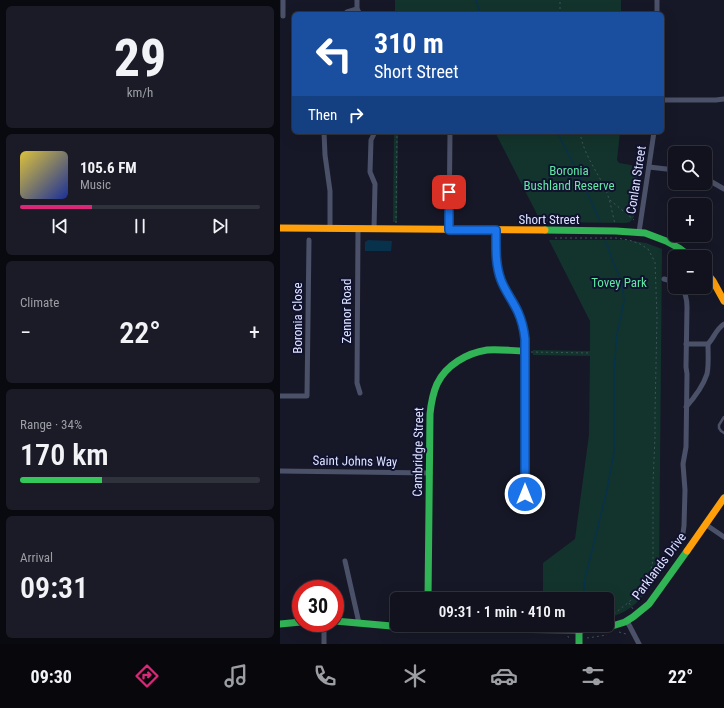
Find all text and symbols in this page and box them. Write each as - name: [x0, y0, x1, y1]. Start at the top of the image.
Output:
- text: 310 m: [374, 27, 444, 60]
- text: 29: [114, 28, 166, 89]
- icon: left: [308, 28, 360, 80]
- text: Short Street: [374, 61, 459, 82]
- text: km/h: [127, 85, 153, 100]
- icon: right: [345, 104, 367, 126]
- text: Then: [308, 106, 337, 124]
- street label: Conlan Street: [623, 145, 649, 215]
- map controls: [668, 146, 712, 294]
- button: search: [668, 146, 712, 190]
- text: 105.6 FM: [80, 159, 137, 177]
- park label: Boronia Bushland Reserve: [523, 163, 615, 193]
- pin: [432, 175, 466, 209]
- text: Music: [80, 177, 111, 192]
- icon: arrive: [438, 181, 460, 203]
- button: +: [668, 198, 712, 242]
- street label: Short Street: [518, 212, 580, 227]
- icon: previous: [49, 215, 71, 237]
- icon: pause: [129, 215, 151, 237]
- icon: next: [209, 215, 231, 237]
- button: −: [668, 250, 712, 294]
- park label: Tovey Park: [591, 275, 647, 290]
- street label: Zennor Road: [339, 279, 354, 343]
- street label: Boronia Close: [290, 282, 305, 354]
- text: Climate: [20, 295, 59, 310]
- text: 22°: [119, 315, 161, 350]
- text: −: [20, 320, 31, 345]
- text: +: [249, 320, 260, 345]
- street label: Cambridge Street: [410, 407, 426, 497]
- text: Range · 34%: [20, 417, 82, 432]
- text: 170 km: [20, 437, 109, 472]
- street label: Saint Johns Way: [313, 453, 398, 469]
- position arrow: [504, 473, 546, 515]
- street label: Parklands Drive: [629, 530, 689, 602]
- text: Arrival: [20, 550, 53, 565]
- text: 09:31: [20, 570, 88, 605]
- speed limit sign: 30: [292, 580, 344, 632]
- text: 09:31 · 1 min · 410 m: [439, 603, 565, 621]
- icon: directions: [133, 662, 161, 690]
- icon: music: [222, 662, 250, 690]
- icon: phone: [311, 662, 339, 690]
- icon: climate: [401, 662, 429, 690]
- icon: car: [490, 662, 518, 690]
- icon: filters: [579, 662, 607, 690]
- text: 09:30: [31, 666, 72, 687]
- text: 22°: [668, 666, 693, 687]

